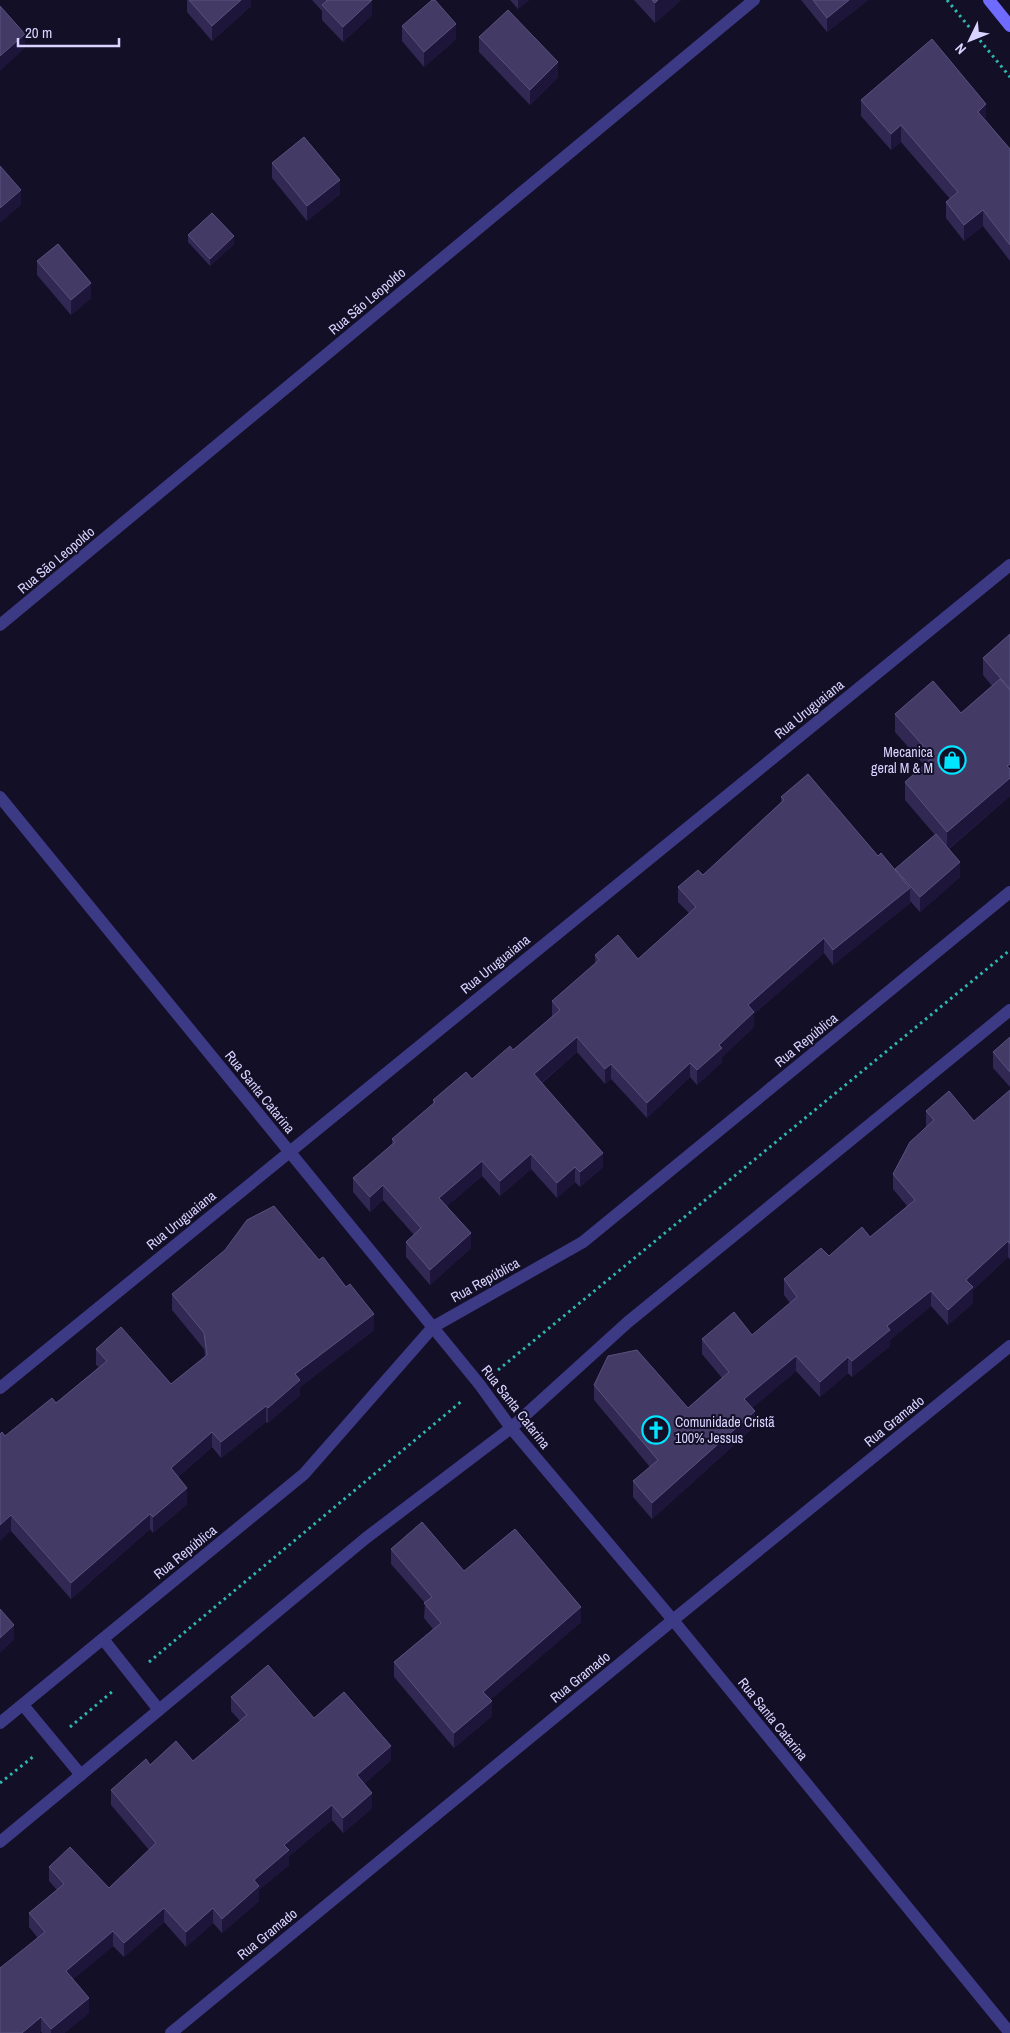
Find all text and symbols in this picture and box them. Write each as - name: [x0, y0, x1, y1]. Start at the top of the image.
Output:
- scale bar: [18, 15, 119, 47]
- north arrow: [945, 15, 995, 65]
- text: 20 m: [25, 22, 52, 43]
- text: N: [951, 40, 970, 58]
- street label: Rua São Leopoldo: [325, 264, 409, 338]
- street label: Rua São Leopoldo: [14, 523, 98, 597]
- street label: Rua Uruguaiana: [771, 675, 848, 743]
- place label: Mecanica geral M & M: [871, 743, 934, 777]
- shop icon: Mecanica geral M & M: [937, 745, 967, 775]
- street label: Rua Uruguaiana: [457, 930, 534, 998]
- street label: Rua República: [771, 1009, 842, 1071]
- street label: Rua Santa Catarina: [221, 1047, 299, 1138]
- street label: Rua Uruguaiana: [143, 1186, 220, 1254]
- street label: Rua República: [447, 1253, 523, 1306]
- street label: Rua Santa Catarina: [478, 1361, 555, 1453]
- street label: Rua Gramado: [860, 1391, 928, 1451]
- place label: Comunidade Cristã 100% Jessus: [675, 1413, 775, 1447]
- church icon: Comunidade Cristã 100% Jessus: [641, 1415, 671, 1445]
- street label: Rua República: [150, 1521, 221, 1583]
- street label: Rua Gramado: [546, 1647, 614, 1707]
- street label: Rua Santa Catarina: [734, 1674, 812, 1765]
- street label: Rua Gramado: [233, 1904, 301, 1964]

